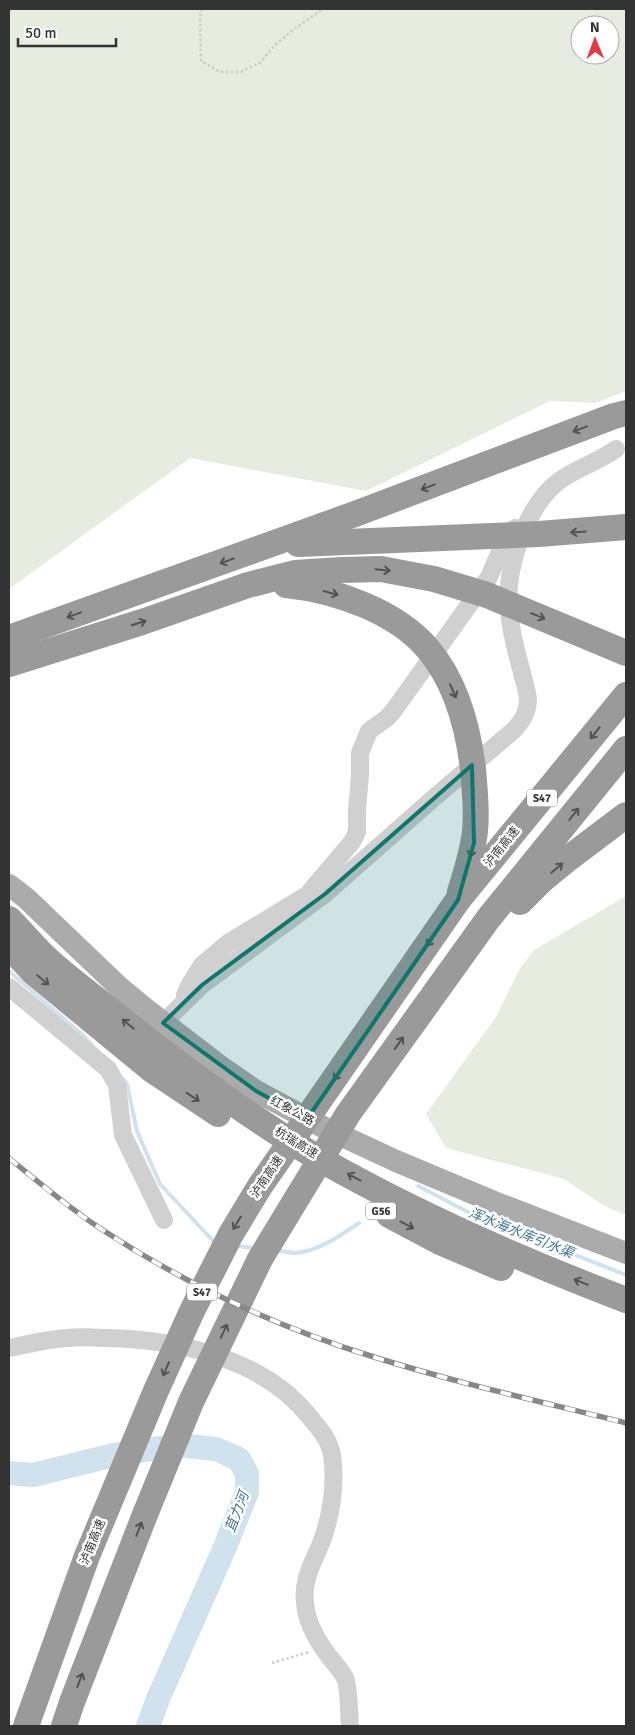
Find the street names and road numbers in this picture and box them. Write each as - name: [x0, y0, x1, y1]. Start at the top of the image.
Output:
- road number: S47: [527, 790, 557, 806]
- street label: 泸南高速: [481, 824, 523, 870]
- street label: 红象公路: [267, 1093, 317, 1129]
- street label: 杭瑞高速: [272, 1124, 320, 1162]
- street label: 泸南高速: [247, 1153, 287, 1201]
- road number: G56: [366, 1202, 396, 1220]
- road number: S47: [187, 1284, 217, 1300]
- street label: 泸南高速: [77, 1517, 109, 1567]

